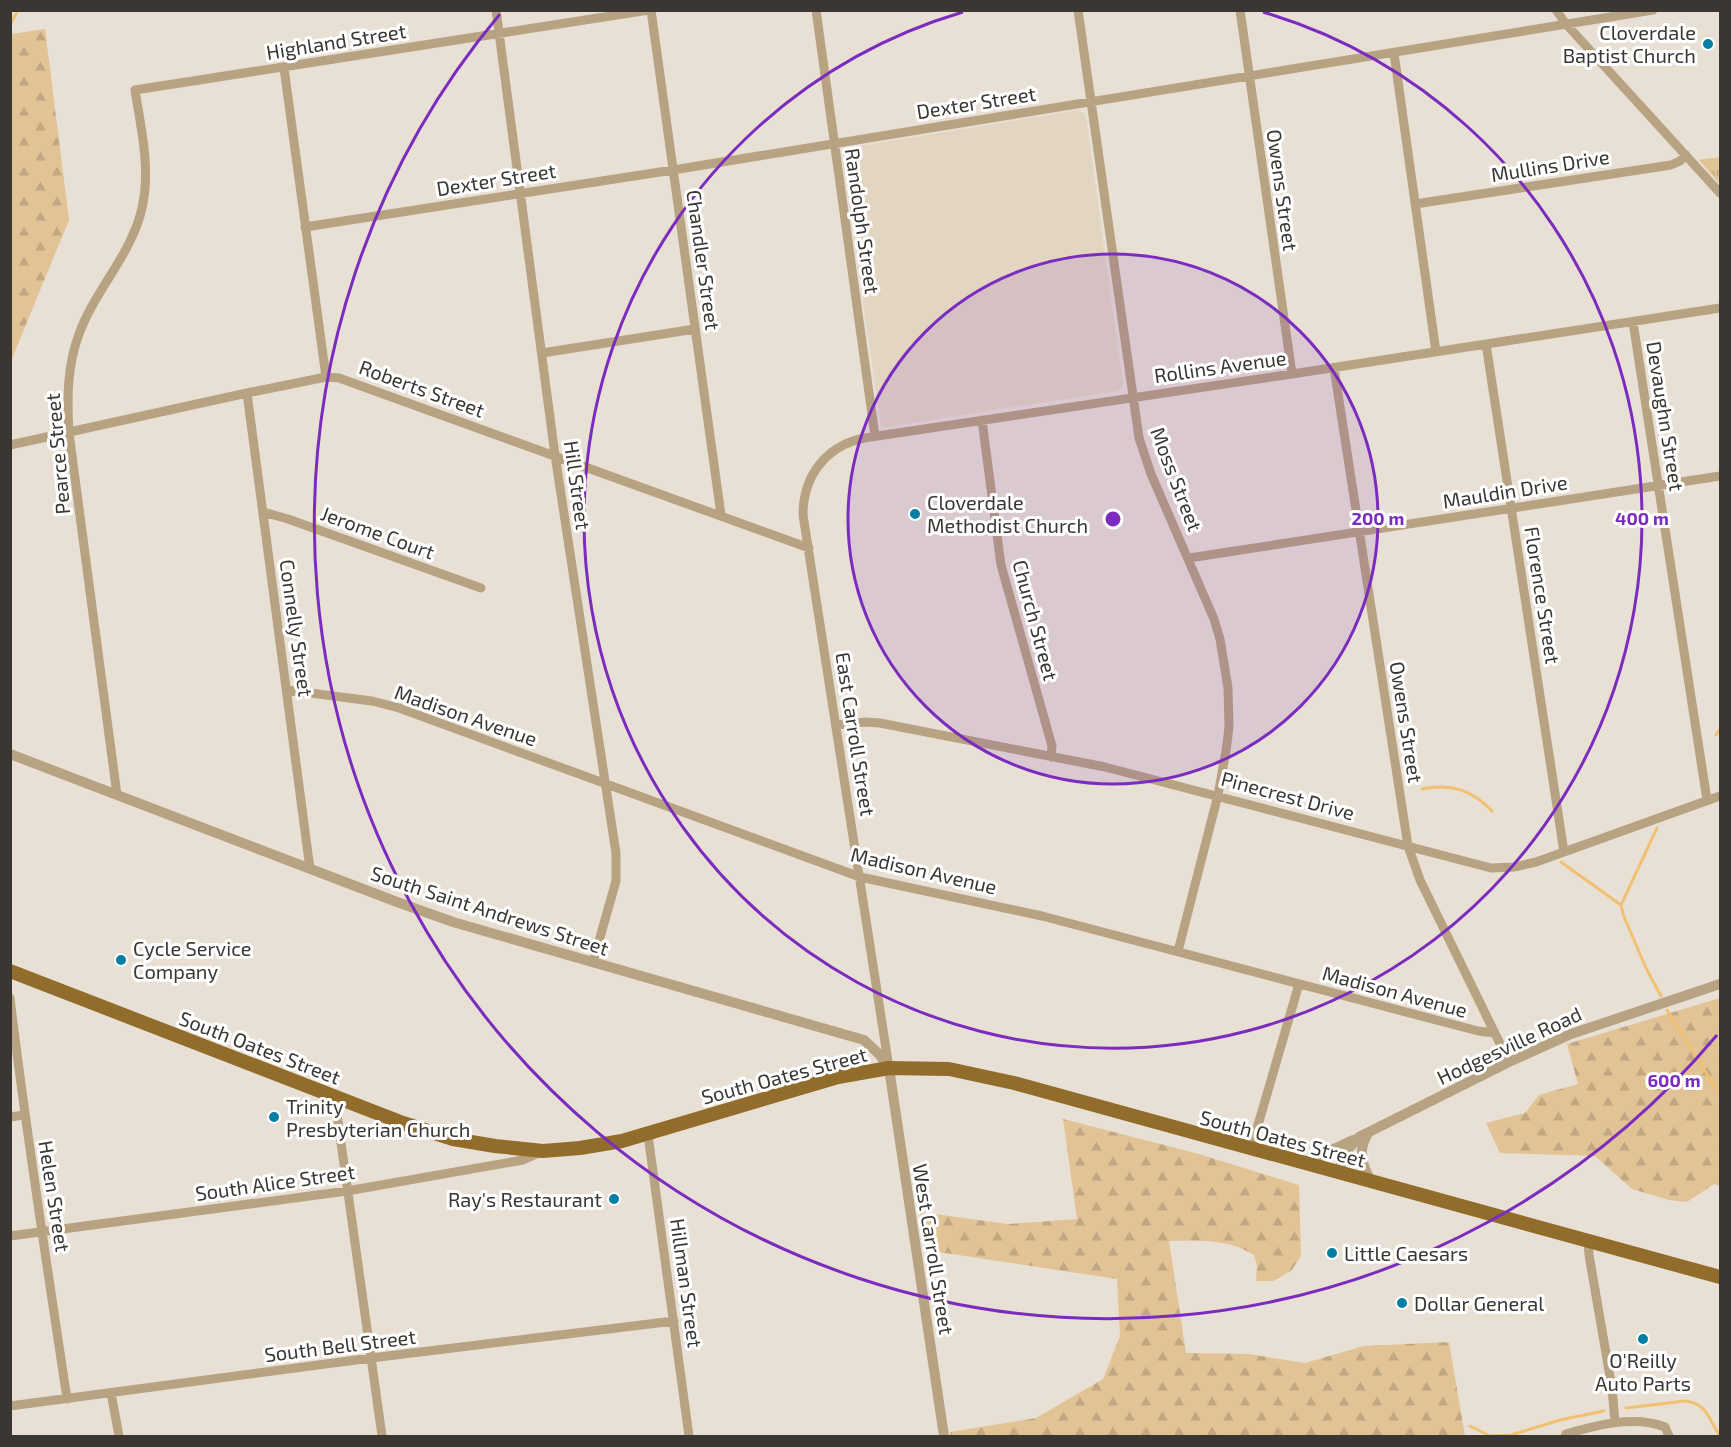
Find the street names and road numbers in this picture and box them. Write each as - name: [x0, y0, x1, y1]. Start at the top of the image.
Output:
- street label: Highland Street: [264, 18, 408, 64]
- street label: Dexter Street: [915, 81, 1038, 123]
- street label: Owens Street: [1263, 128, 1303, 253]
- street label: Mullins Drive: [1489, 144, 1611, 186]
- street label: Randolph Street: [841, 147, 885, 296]
- street label: Dexter Street: [435, 158, 558, 200]
- street label: Chandler Street: [682, 188, 726, 332]
- street label: Devaughn Street: [1642, 339, 1690, 493]
- street label: Rollins Avenue: [1152, 345, 1288, 387]
- street label: Roberts Street: [356, 354, 488, 422]
- street label: Pearce Street: [40, 392, 74, 516]
- street label: Moss Street: [1146, 424, 1208, 535]
- street label: Hill Street: [560, 439, 596, 531]
- street label: Mauldin Drive: [1441, 469, 1569, 513]
- street label: Jerome Court: [318, 500, 438, 564]
- street label: Florence Street: [1520, 525, 1566, 666]
- street label: Church Street: [1008, 557, 1064, 683]
- street label: Connelly Street: [275, 558, 319, 699]
- street label: East Carroll Street: [831, 650, 881, 818]
- street label: Owens Street: [1386, 660, 1428, 785]
- street label: Madison Avenue: [392, 679, 540, 751]
- street label: Pinecrest Drive: [1219, 766, 1357, 824]
- street label: Madison Avenue: [849, 842, 999, 898]
- street label: South Saint Andrews Street: [368, 860, 612, 960]
- street label: Madison Avenue: [1320, 960, 1470, 1022]
- street label: Hodgesville Road: [1433, 1001, 1585, 1089]
- street label: South Oates Street: [176, 1005, 344, 1089]
- street label: South Oates Street: [699, 1041, 870, 1109]
- street label: South Oates Street: [1198, 1104, 1369, 1172]
- street label: Helen Street: [34, 1139, 76, 1254]
- street label: South Alice Street: [194, 1159, 357, 1205]
- street label: West Carroll Street: [909, 1162, 959, 1336]
- street label: Hillman Street: [666, 1217, 708, 1350]
- street label: South Bell Street: [263, 1324, 417, 1366]

